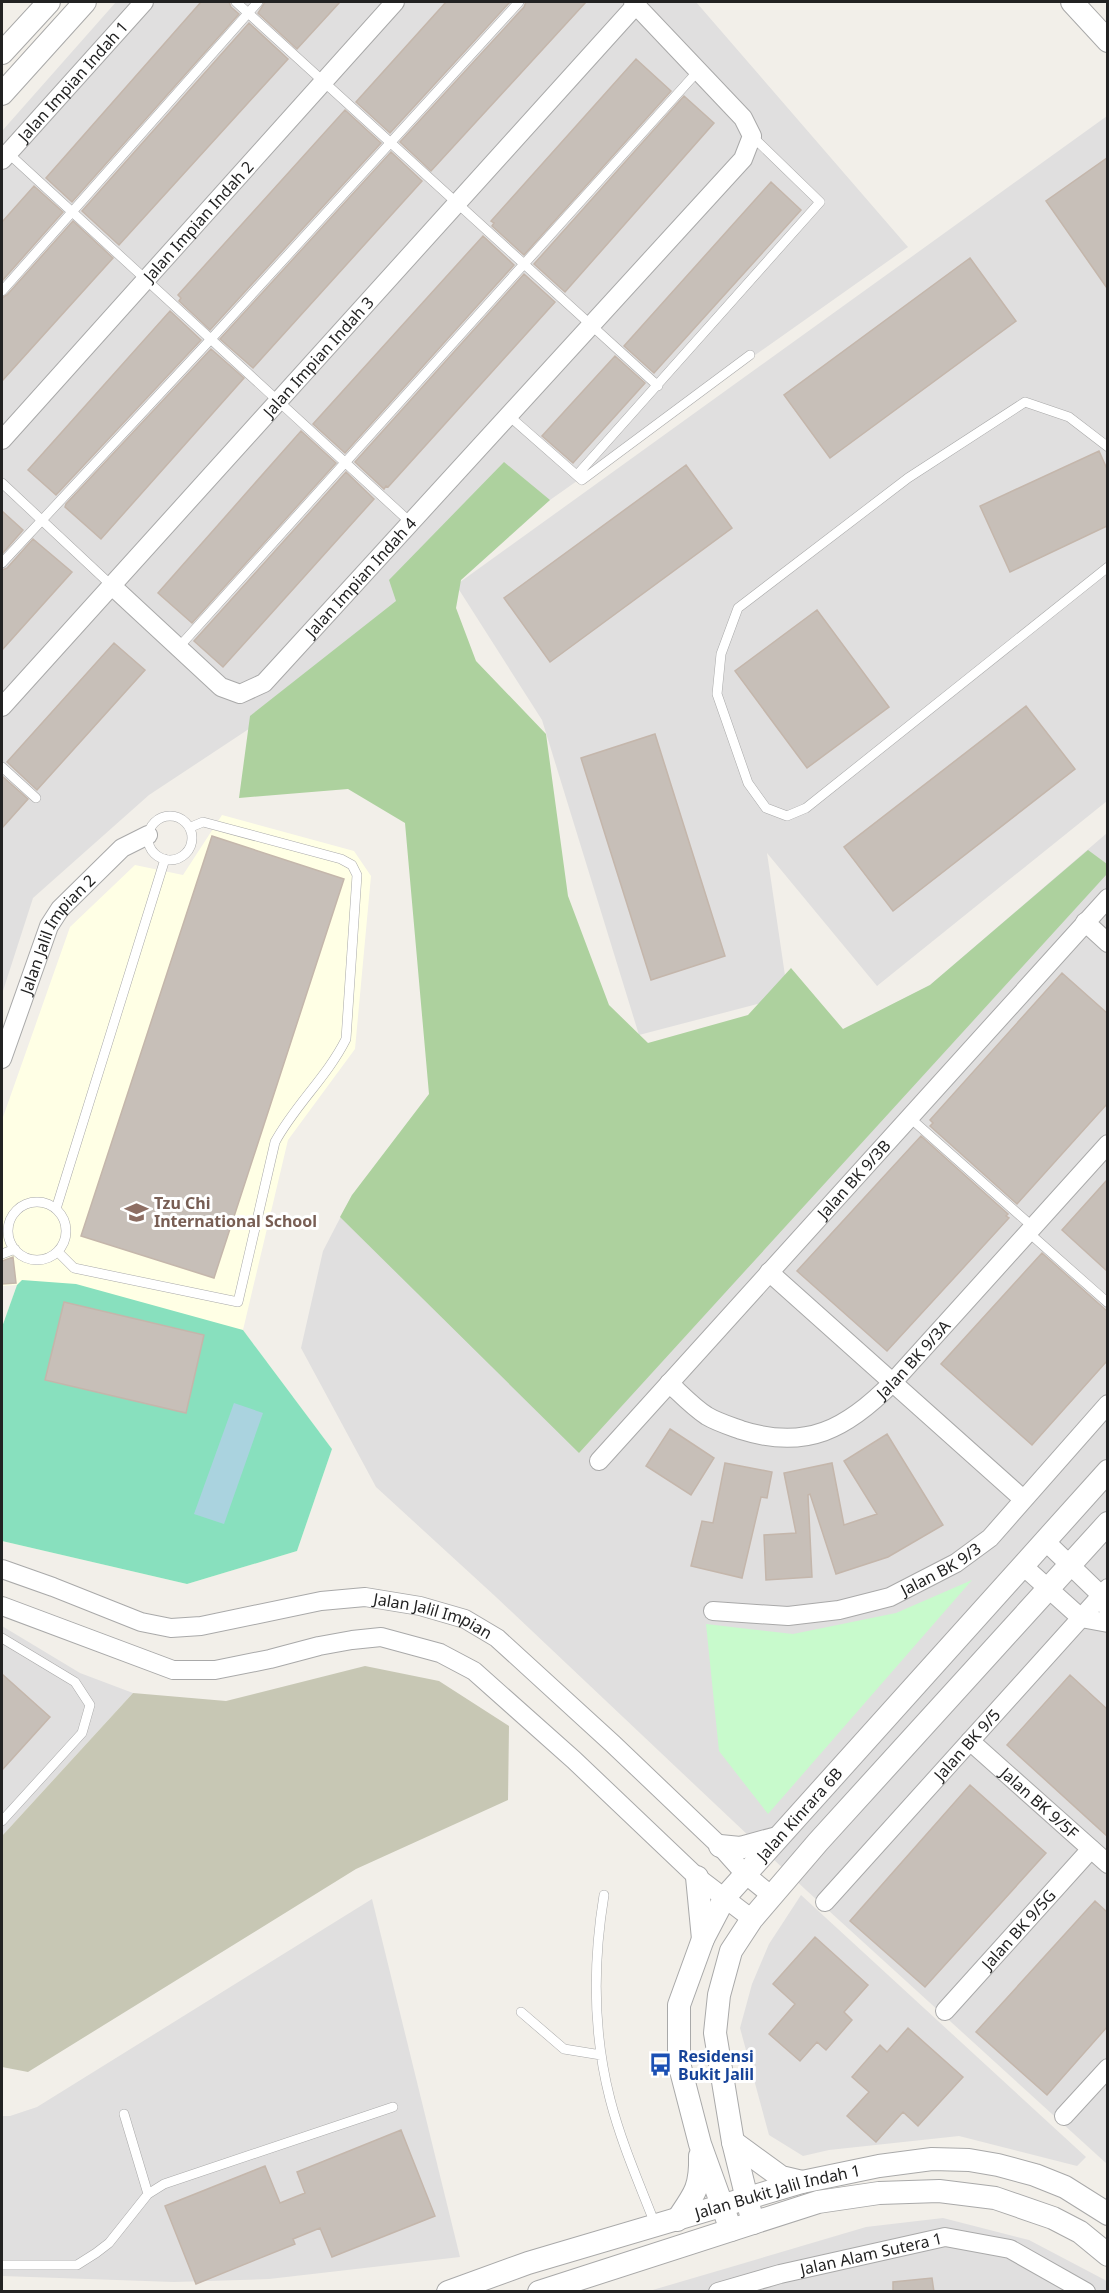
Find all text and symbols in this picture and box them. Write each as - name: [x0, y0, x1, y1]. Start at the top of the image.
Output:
- street label: Jalan Impian Indah 1: [11, 16, 133, 148]
- street label: Jalan Impian Indah 2: [137, 156, 258, 288]
- street label: Jalan Impian Indah 3: [257, 292, 379, 423]
- street label: Jalan Impian Indah 4: [299, 512, 421, 643]
- street label: Jalan Jalil Impian 2: [14, 869, 100, 999]
- street label: Jalan BK 9/3B: [811, 1135, 895, 1225]
- place label: Tzu Chi International School: [154, 1192, 317, 1232]
- school or university icon: Tzu Chi International School: [123, 1199, 149, 1225]
- street label: Jalan BK 9/3A: [870, 1314, 956, 1405]
- street label: Jalan BK 9/3: [895, 1537, 985, 1602]
- street label: Jalan Jalil Impian: [370, 1587, 497, 1644]
- street label: Jalan BK 9/5: [928, 1704, 1005, 1787]
- street label: Jalan BK 9/5F: [994, 1761, 1083, 1844]
- street label: Jalan Kinrara 6B: [750, 1763, 847, 1867]
- street label: Jalan BK 9/5G: [975, 1884, 1061, 1976]
- place label: Residensi Bukit Jalil: [678, 2045, 754, 2085]
- bus stop icon: Residensi Bukit Jalil: [647, 2052, 673, 2078]
- street label: Jalan Bukit Jalil Indah 1: [690, 2159, 863, 2225]
- street label: Jalan Alam Sutera 1: [796, 2227, 944, 2281]

